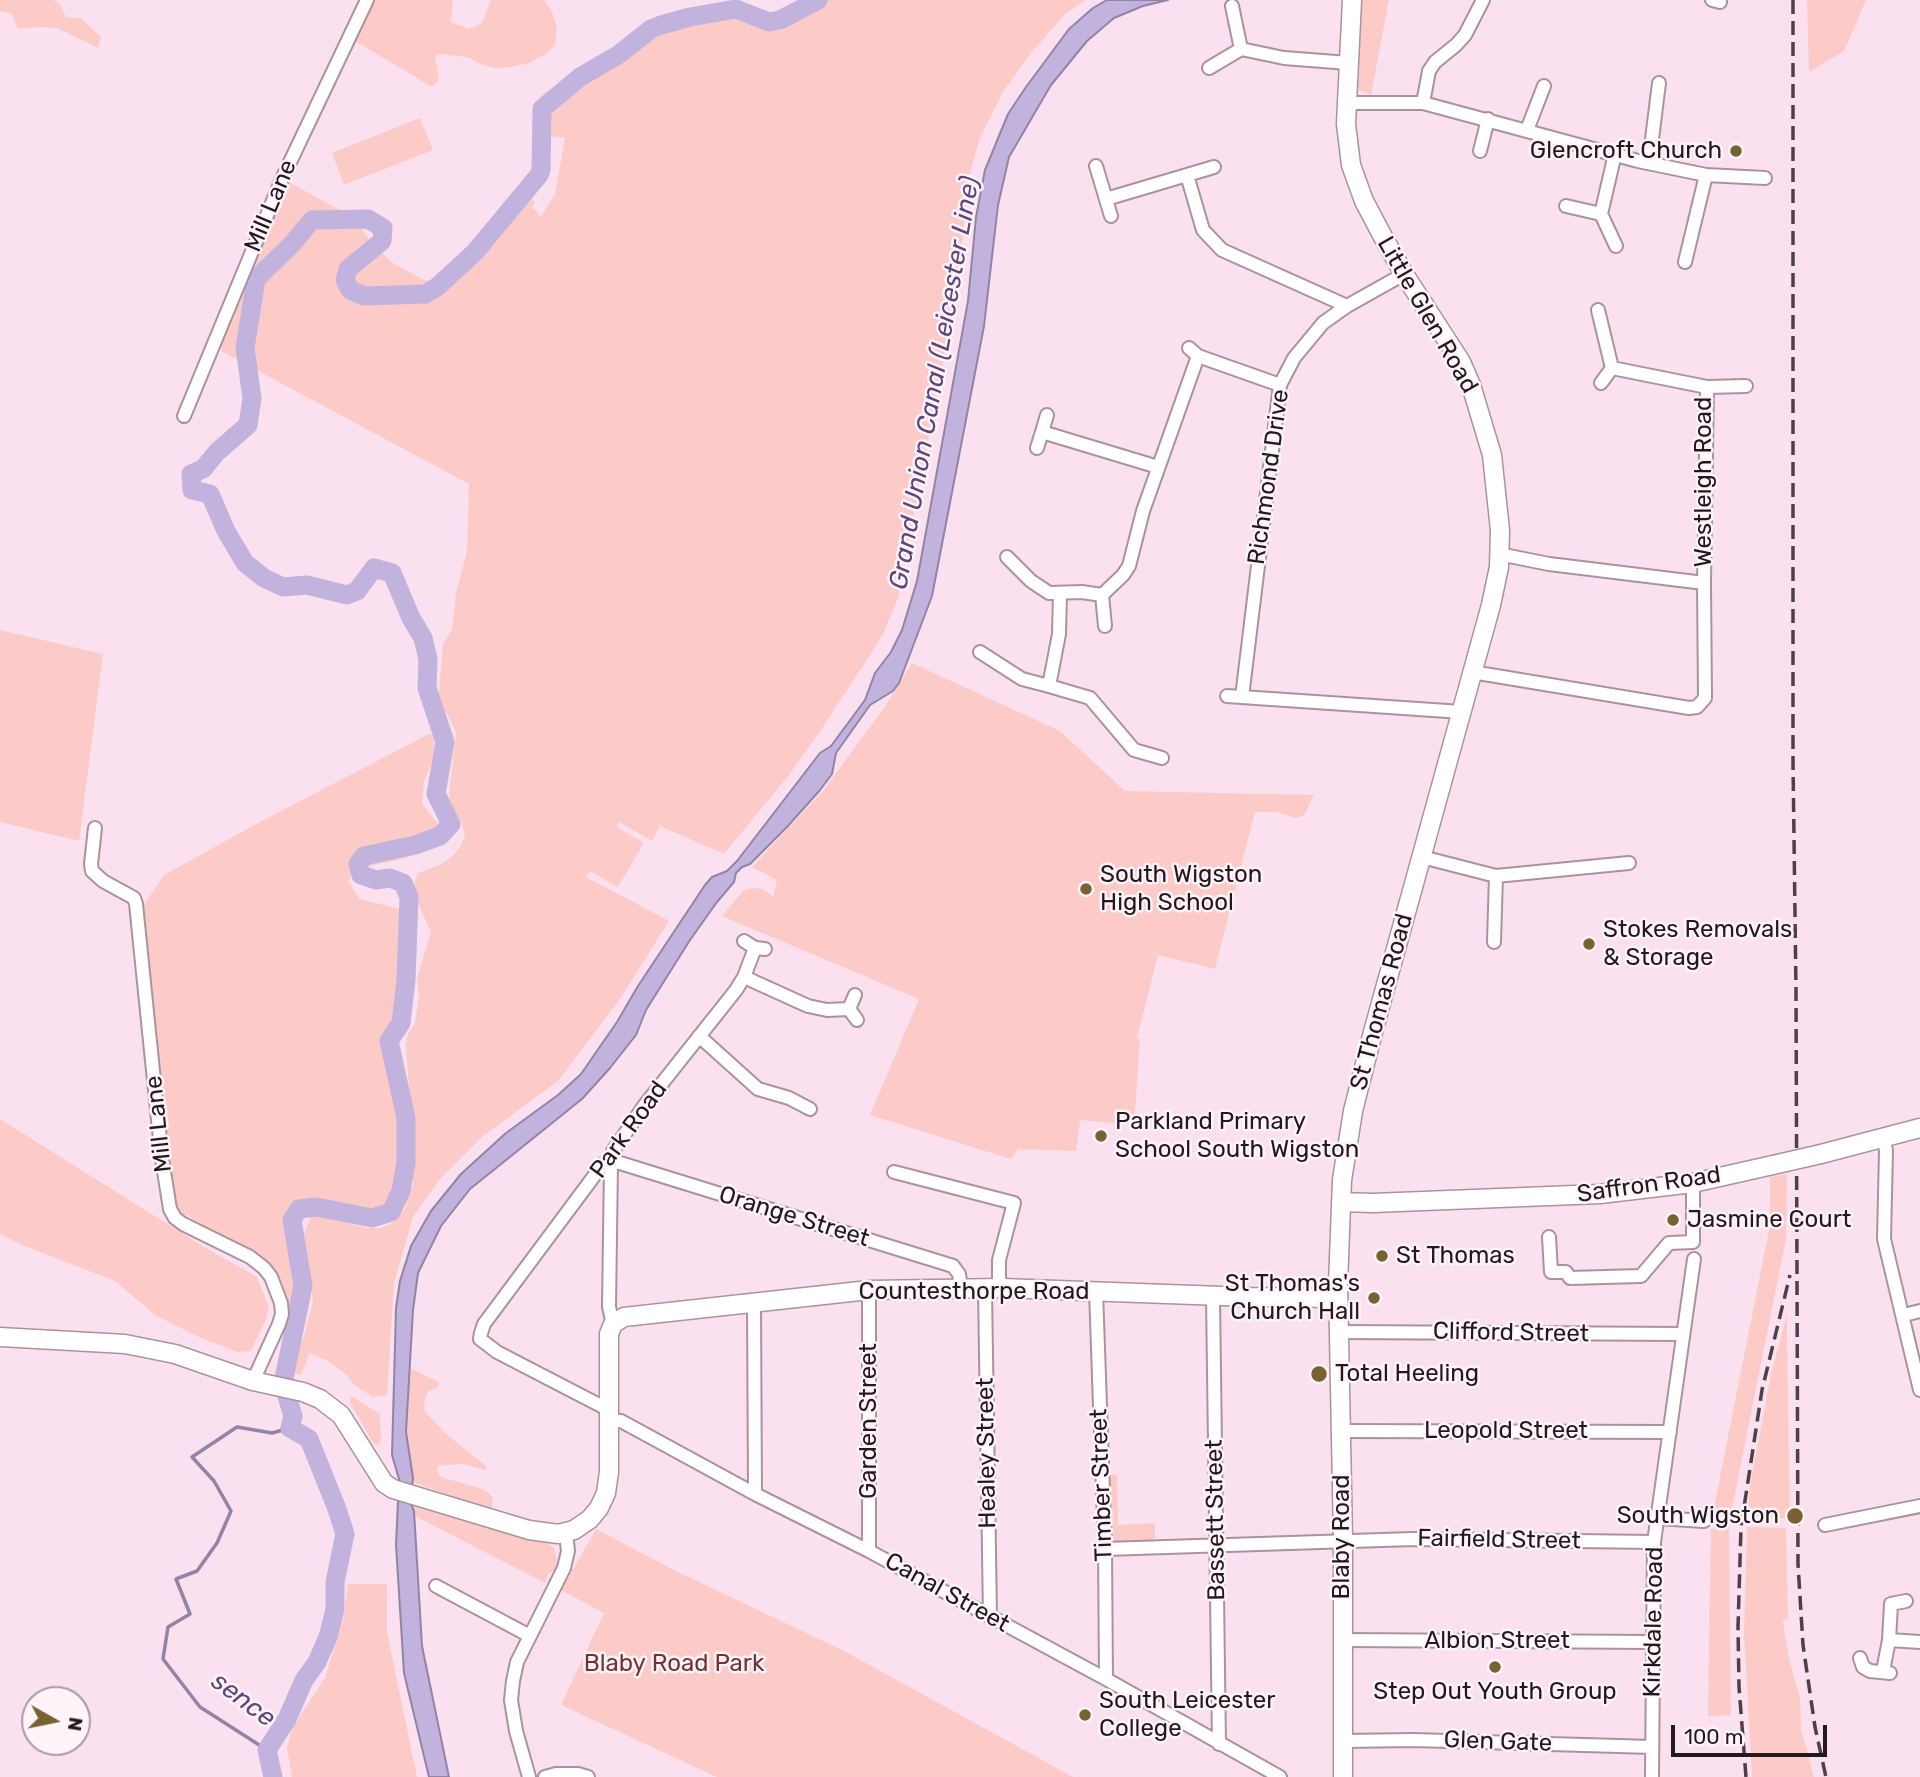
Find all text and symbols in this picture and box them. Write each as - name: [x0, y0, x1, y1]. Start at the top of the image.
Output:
- place label: Glencroft Church: [1530, 137, 1722, 165]
- marker: Glencroft Church: [1728, 143, 1744, 159]
- street label: Mill Lane: [239, 156, 303, 256]
- water label: Grand Union Canal (Leicester Line): [883, 174, 987, 592]
- street label: Little Glen Road: [1370, 232, 1484, 398]
- street label: Richmond Drive: [1242, 387, 1296, 567]
- street label: Westleigh Road: [1690, 397, 1718, 567]
- place label: South Wigston High School: [1100, 861, 1262, 917]
- marker: South Wigston High School: [1078, 881, 1094, 897]
- street label: St Thomas Road: [1345, 911, 1419, 1093]
- place label: Stokes Removals & Storage: [1603, 916, 1792, 972]
- marker: Stokes Removals & Storage: [1581, 936, 1597, 952]
- street label: Mill Lane: [140, 1074, 178, 1174]
- street label: Park Road: [584, 1076, 674, 1184]
- place label: Parkland Primary School South Wigston: [1115, 1108, 1359, 1164]
- marker: Parkland Primary School South Wigston: [1093, 1128, 1109, 1144]
- street label: Saffron Road: [1575, 1161, 1723, 1209]
- street label: Orange Street: [715, 1180, 873, 1254]
- place label: Jasmine Court: [1687, 1206, 1851, 1234]
- marker: Jasmine Court: [1665, 1212, 1681, 1228]
- place label: St Thomas: [1396, 1242, 1515, 1270]
- marker: St Thomas: [1374, 1248, 1390, 1264]
- place label: St Thomas's Church Hall: [1225, 1270, 1360, 1326]
- street label: Countesthorpe Road: [858, 1278, 1090, 1306]
- marker: St Thomas's Church Hall: [1366, 1290, 1382, 1306]
- street label: Clifford Street: [1433, 1317, 1589, 1349]
- street label: Garden Street: [855, 1343, 883, 1499]
- place label: Total Heeling: [1335, 1360, 1479, 1388]
- marker: Total Heeling: [1309, 1364, 1329, 1384]
- street label: Healey Street: [971, 1377, 1003, 1529]
- street label: Timber Street: [1085, 1408, 1119, 1562]
- street label: Leopold Street: [1424, 1417, 1588, 1445]
- street label: Bassett Street: [1200, 1439, 1232, 1601]
- street label: Blaby Road: [1328, 1475, 1356, 1599]
- place label: South Wigston: [1617, 1502, 1779, 1530]
- marker: South Wigston: [1785, 1506, 1805, 1526]
- street label: Fairfield Street: [1417, 1524, 1581, 1556]
- street label: Kirkdale Road: [1638, 1546, 1670, 1698]
- street label: Canal Street: [880, 1547, 1014, 1639]
- street label: Albion Street: [1424, 1627, 1570, 1655]
- park label: Blaby Road Park: [584, 1650, 764, 1678]
- marker: Step Out Youth Group: [1487, 1659, 1503, 1675]
- water label: sence: [205, 1666, 281, 1734]
- place label: Step Out Youth Group: [1373, 1678, 1617, 1706]
- north arrow: [21, 1686, 91, 1756]
- place label: South Leicester College: [1099, 1687, 1275, 1743]
- marker: South Leicester College: [1077, 1707, 1093, 1723]
- scale bar: [1675, 1710, 1831, 1754]
- text: N: [63, 1715, 88, 1733]
- text: 100 m: [1684, 1724, 1743, 1749]
- street label: Glen Gate: [1443, 1726, 1553, 1758]

